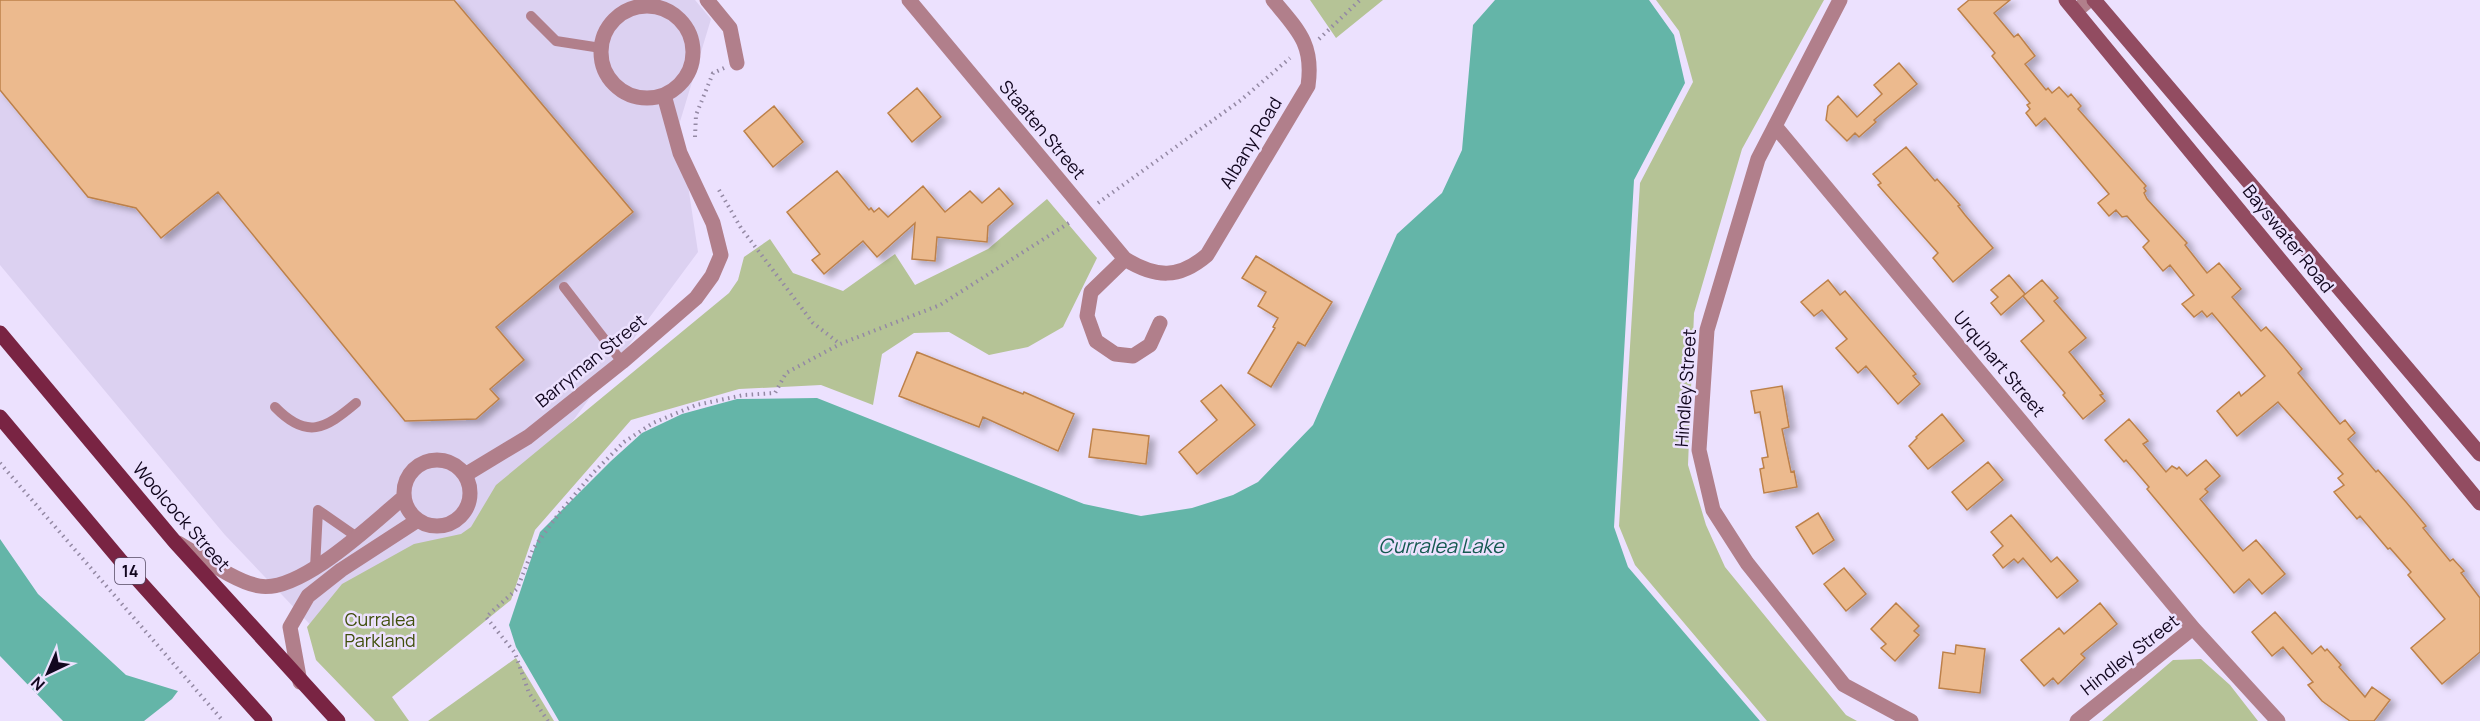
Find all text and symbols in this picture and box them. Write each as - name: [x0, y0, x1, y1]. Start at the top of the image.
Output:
- street label: Staaten Street: [994, 75, 1091, 184]
- street label: Albany Road: [1213, 92, 1287, 193]
- street label: Bayswater Road: [2238, 179, 2340, 297]
- street label: Urquhart Street: [1948, 305, 2051, 421]
- street label: Barryman Street: [530, 308, 651, 412]
- street label: Hindley Street: [1669, 328, 1701, 448]
- street label: Woolcock Street: [128, 457, 236, 576]
- water label: Curralea Lake: [1378, 532, 1505, 559]
- road number: 14: [115, 558, 145, 584]
- park label: Curralea Parkland: [344, 607, 416, 652]
- street label: Hindley Street: [2075, 608, 2183, 700]
- north arrow: [18, 643, 78, 703]
- text: N: [26, 672, 49, 696]

